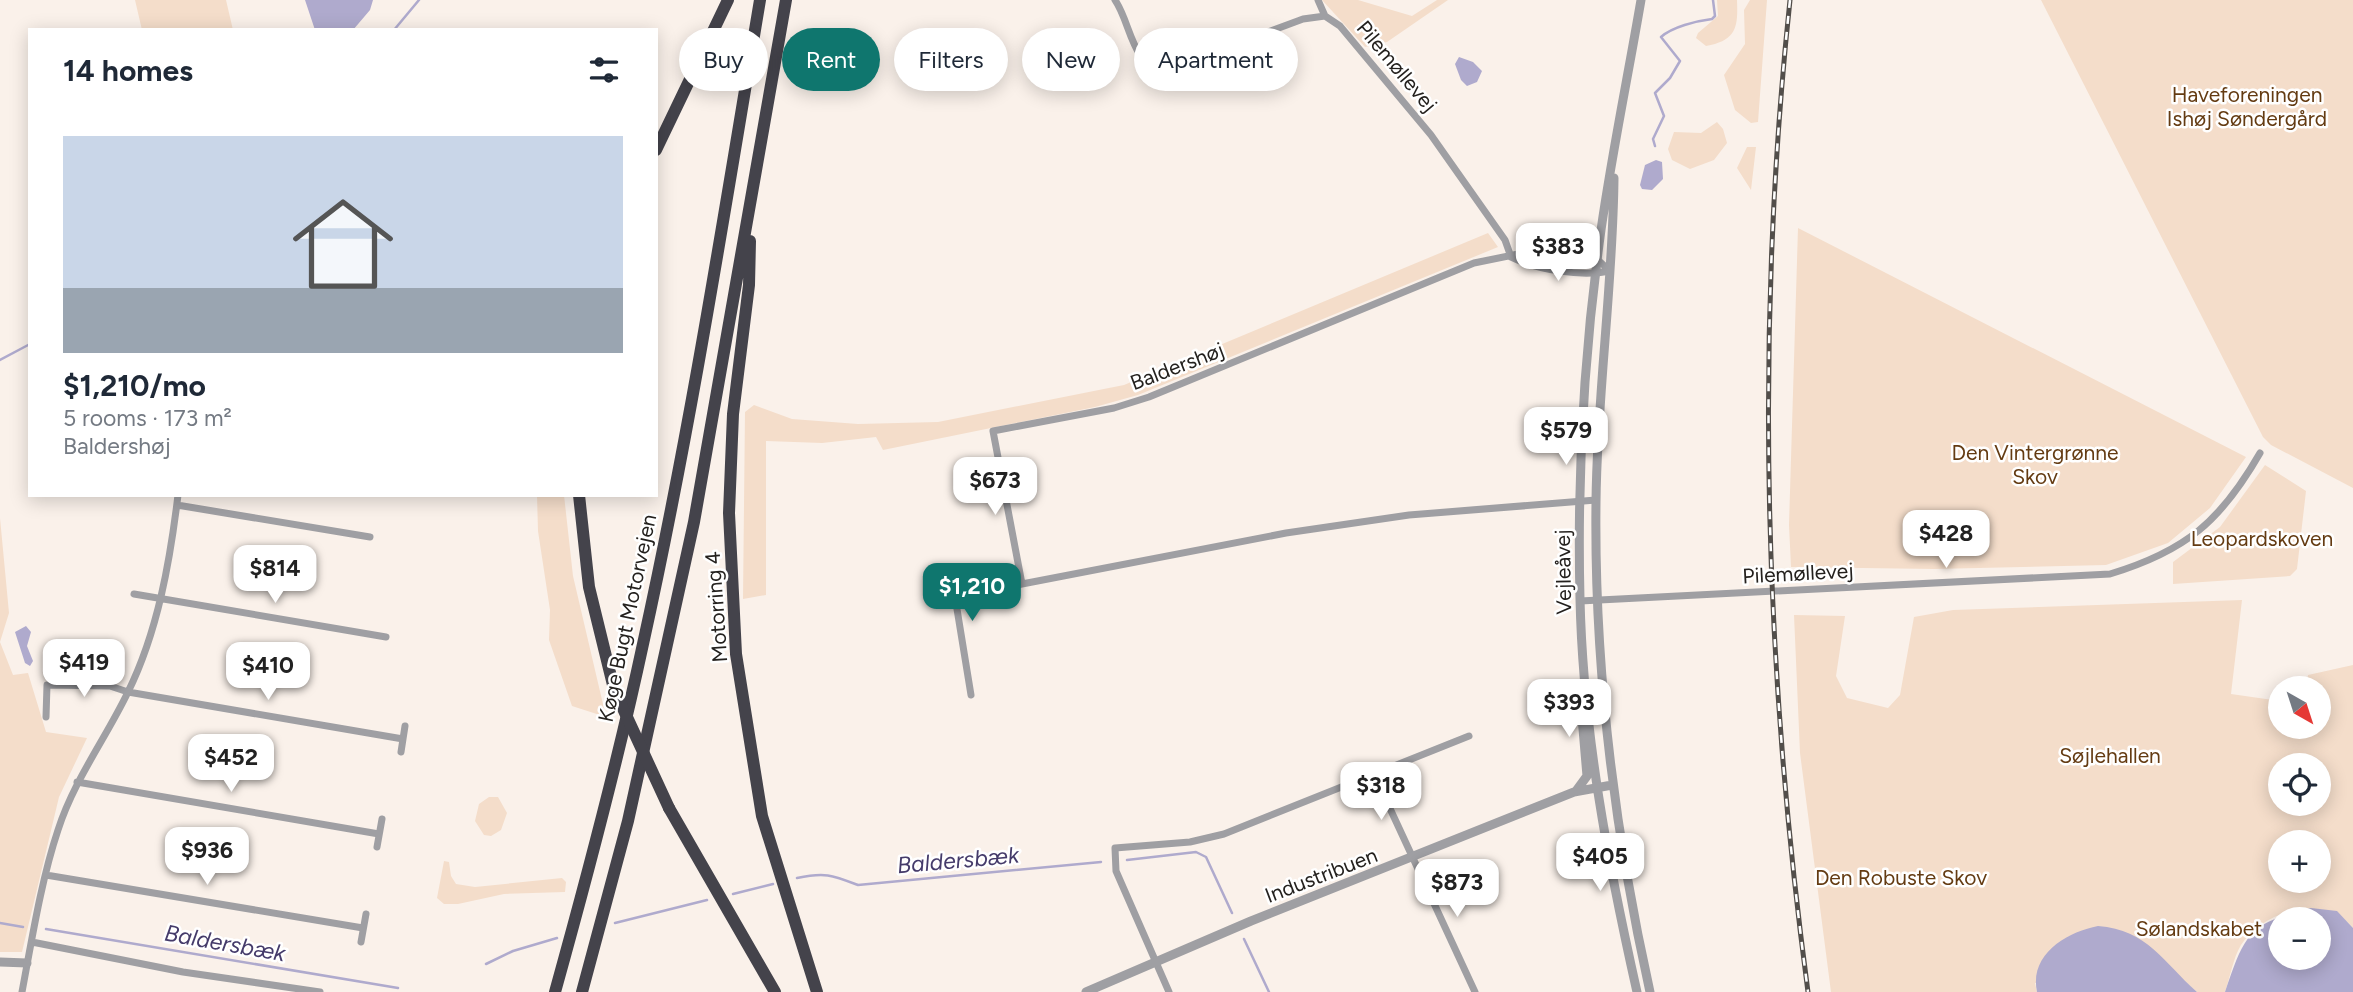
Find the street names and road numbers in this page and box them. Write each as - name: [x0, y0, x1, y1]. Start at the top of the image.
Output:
- street label: Pilemøllevej: [1352, 15, 1442, 117]
- street label: Baldershøj: [1127, 337, 1227, 395]
- street label: Køge Bugt Motorvejen: [593, 512, 661, 724]
- street label: Vejleåvej: [1550, 529, 1576, 615]
- street label: Motorring 4: [700, 551, 732, 663]
- street label: Pilemøllevej: [1742, 558, 1854, 588]
- street label: Industribuen: [1261, 842, 1381, 908]

